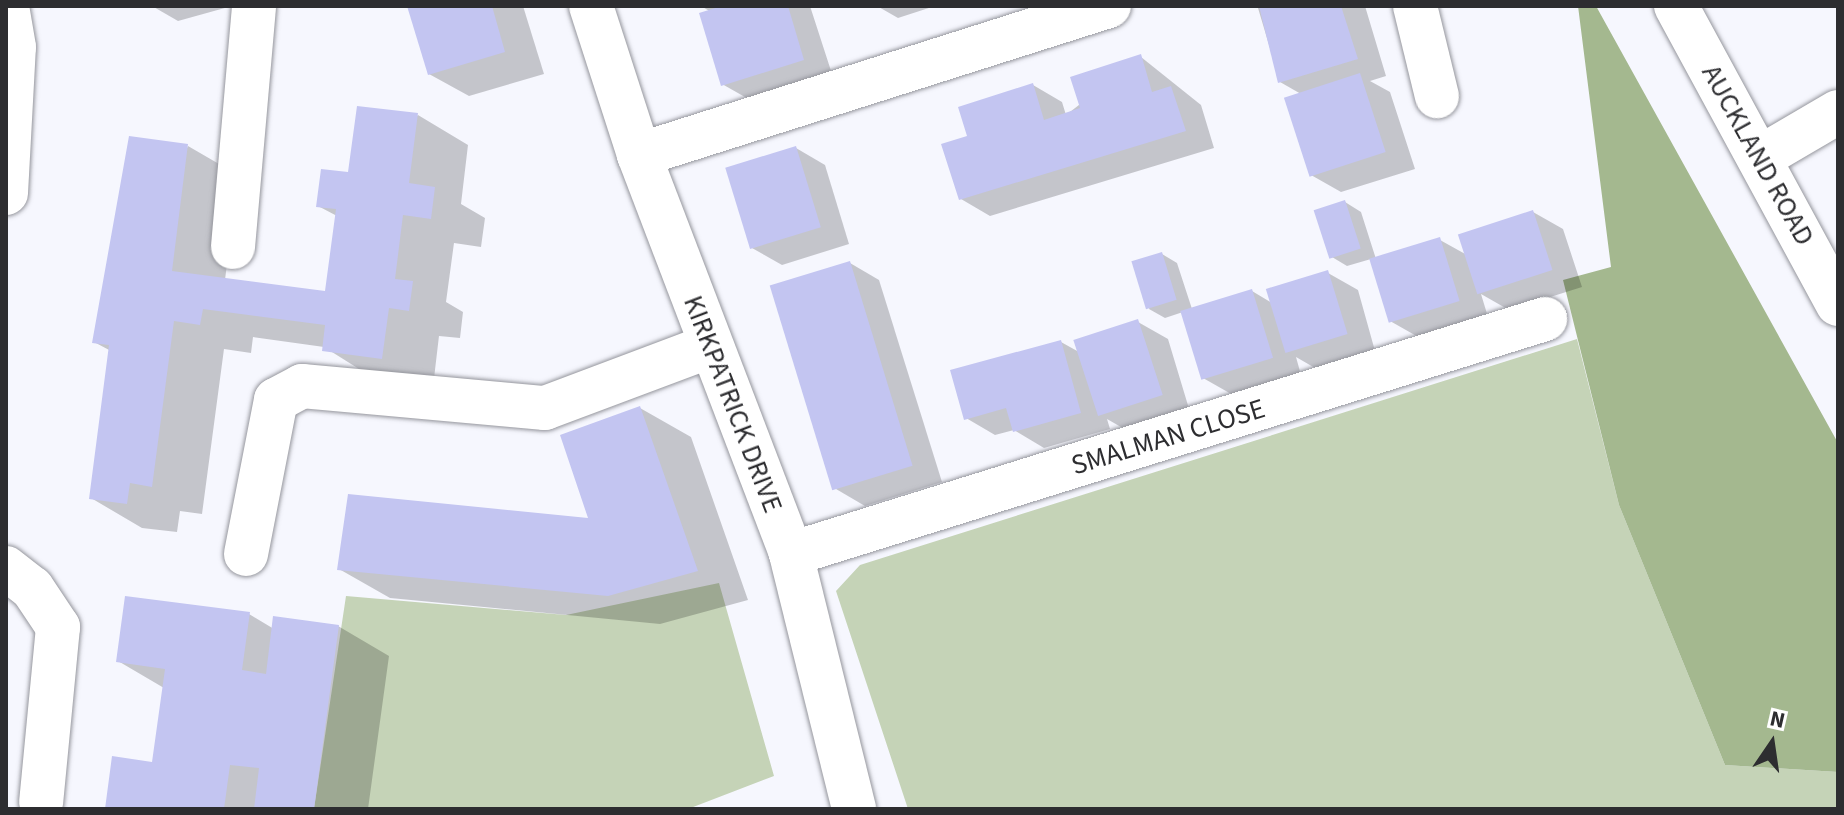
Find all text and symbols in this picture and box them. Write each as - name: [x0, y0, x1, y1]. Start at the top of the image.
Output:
- street label: AUCKLAND ROAD: [1694, 59, 1822, 251]
- street label: KIRKPATRICK DRIVE: [676, 291, 790, 517]
- street label: SMALMAN CLOSE: [1067, 392, 1269, 482]
- text: N: [1767, 702, 1788, 737]
- north arrow: [1732, 703, 1812, 783]

